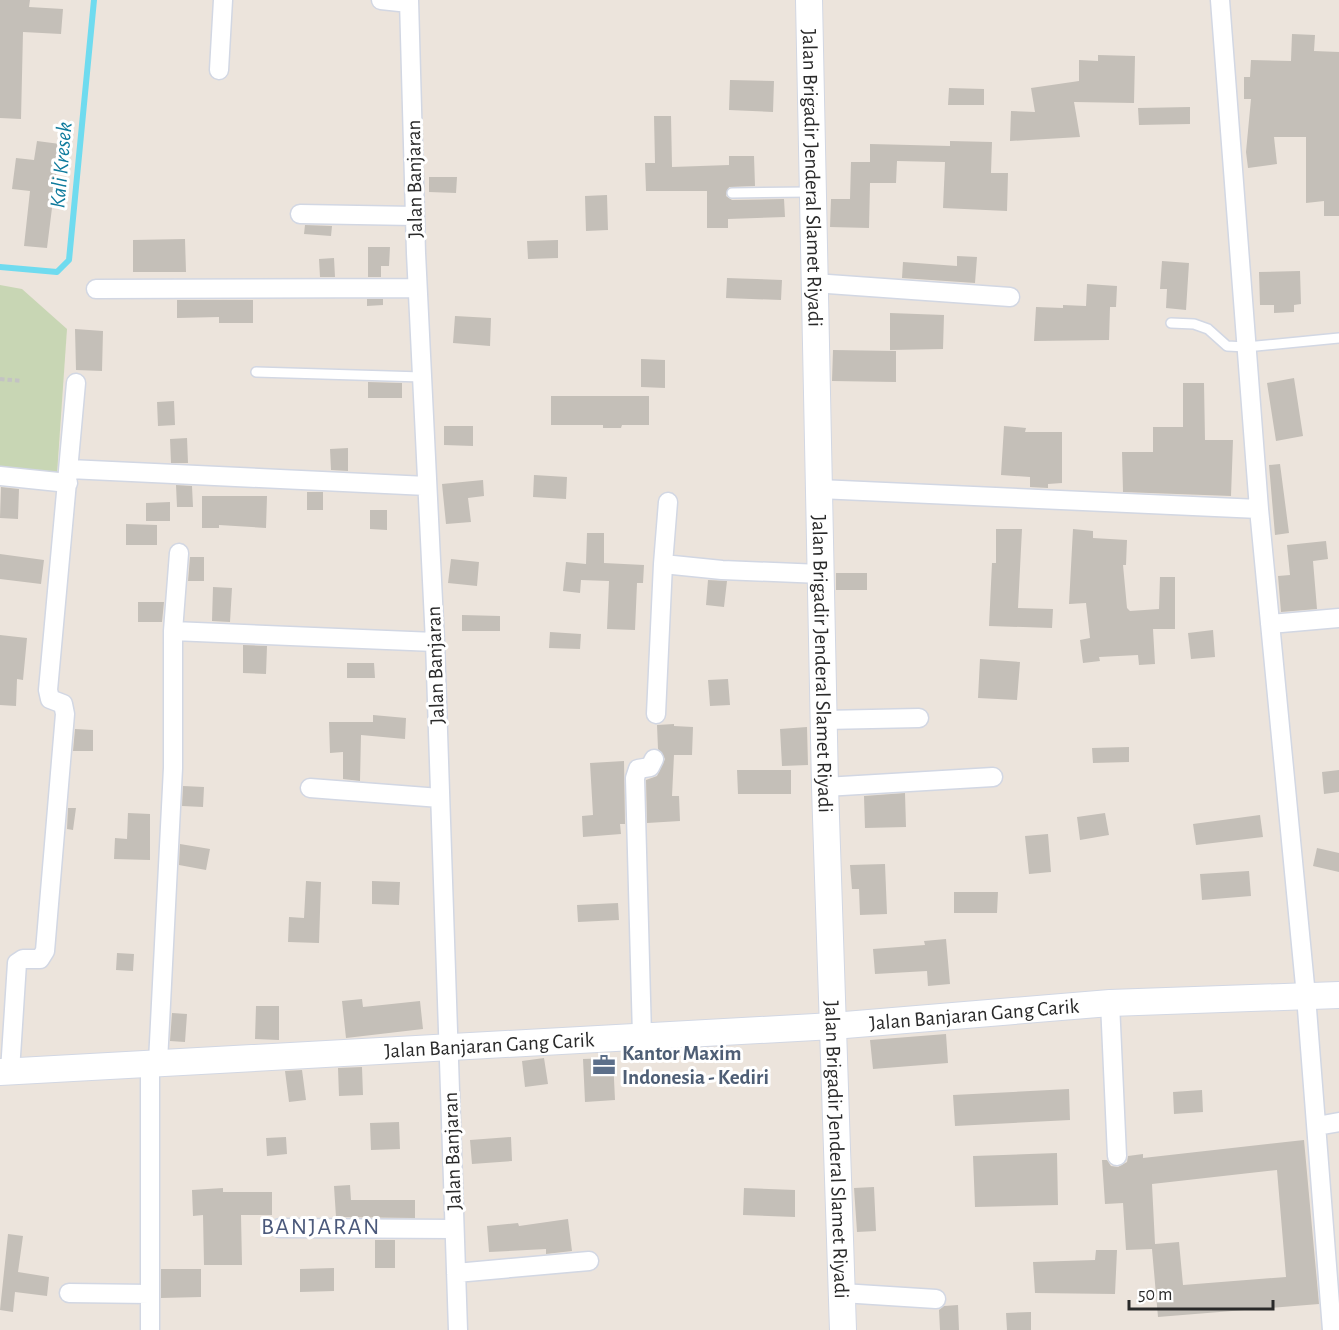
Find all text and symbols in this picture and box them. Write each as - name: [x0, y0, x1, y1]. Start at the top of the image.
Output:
- street label: Jalan Brigadir Jenderal Slamet Riyadi: [799, 29, 826, 327]
- street label: Jalan Banjaran: [403, 120, 426, 238]
- water label: Kali Kresek: [46, 121, 76, 209]
- street label: Jalan Brigadir Jenderal Slamet Riyadi: [808, 515, 836, 813]
- street label: Jalan Banjaran: [423, 605, 448, 724]
- street label: Jalan Banjaran Gang Carik: [869, 996, 1080, 1034]
- street label: Jalan Brigadir Jenderal Slamet Riyadi: [821, 1000, 852, 1299]
- street label: Jalan Banjaran Gang Carik: [384, 1029, 595, 1062]
- place label: Kantor Maxim Indonesia - Kediri: [622, 1043, 769, 1088]
- office icon: Kantor Maxim Indonesia - Kediri: [591, 1052, 617, 1078]
- street label: Jalan Banjaran: [440, 1091, 465, 1210]
- district label: BANJARAN: [261, 1215, 381, 1239]
- scale bar: [1129, 1273, 1273, 1311]
- text: 50 m: [1138, 1286, 1172, 1304]

